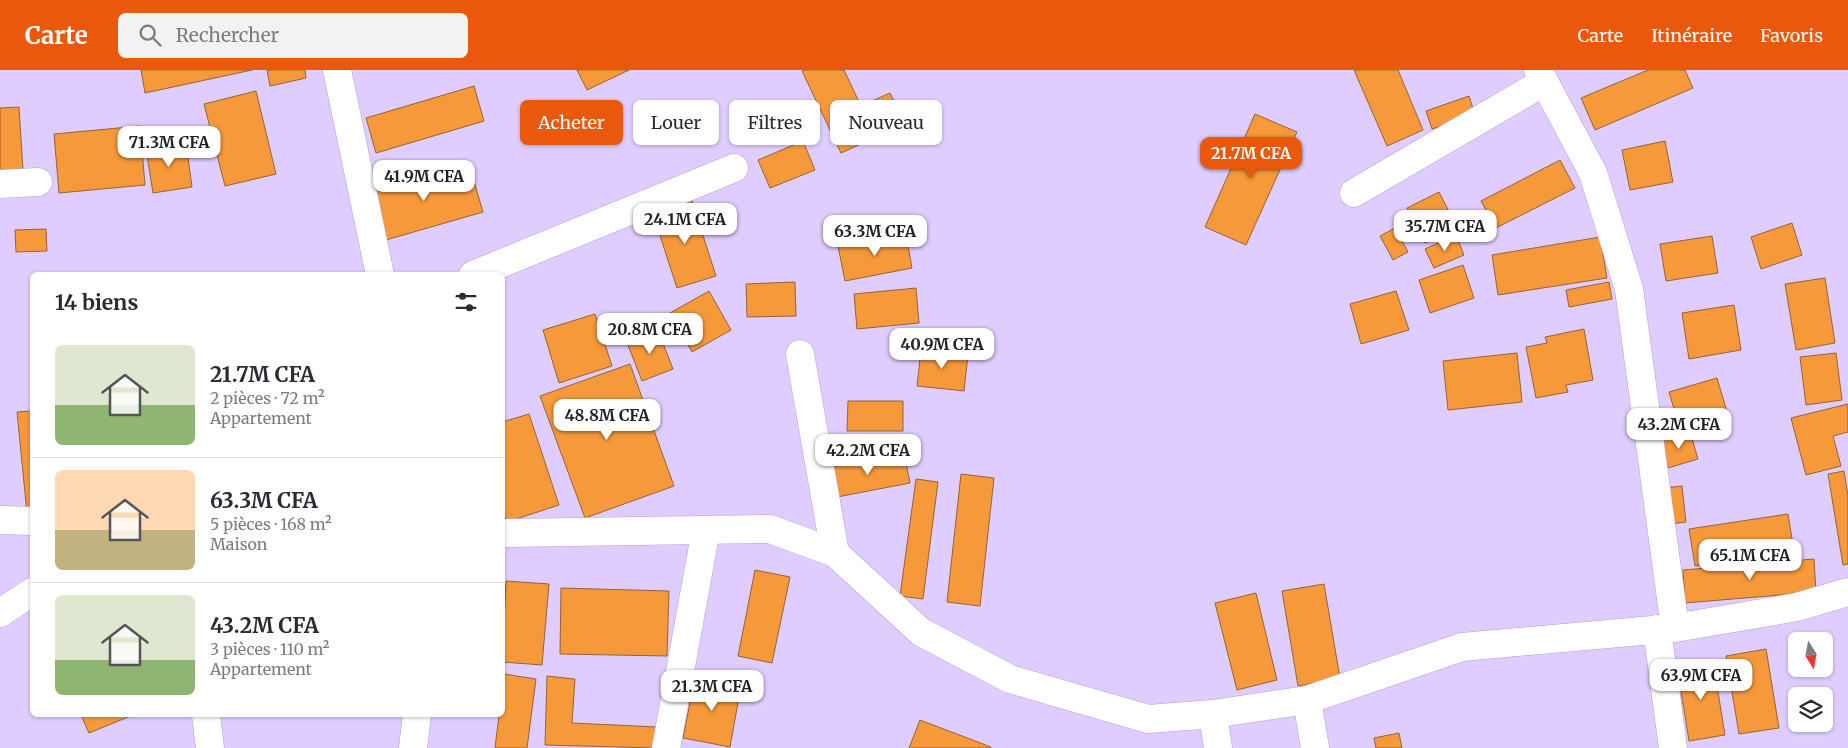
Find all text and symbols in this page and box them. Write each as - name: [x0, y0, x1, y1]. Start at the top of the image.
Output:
- search box: [118, 13, 468, 58]
- text: Carte: [25, 20, 88, 51]
- icon: search: [136, 21, 164, 49]
- text: Rechercher: [176, 23, 279, 47]
- text: Carte: [1577, 24, 1623, 47]
- text: Itinéraire: [1651, 24, 1732, 47]
- text: Favoris: [1760, 24, 1823, 47]
- chip: Acheter: [520, 100, 623, 145]
- chip: Louer: [633, 100, 719, 145]
- chip: Filtres: [729, 100, 820, 145]
- chip: Nouveau: [830, 100, 942, 145]
- pin: 71.3M CFA: [112, 126, 226, 168]
- text: 71.3M CFA: [129, 132, 209, 152]
- pin: 21.7M CFA: [1194, 136, 1308, 179]
- text: 21.7M CFA: [1211, 143, 1291, 163]
- pin: 41.9M CFA: [367, 160, 481, 202]
- text: 41.9M CFA: [384, 166, 464, 186]
- pin: 24.1M CFA: [628, 202, 742, 245]
- text: 24.1M CFA: [644, 209, 726, 229]
- pin: 35.7M CFA: [1388, 210, 1502, 252]
- pin: 63.3M CFA: [818, 214, 932, 257]
- text: 35.7M CFA: [1405, 216, 1485, 236]
- text: 63.3M CFA: [834, 221, 916, 241]
- icon: filters: [452, 288, 480, 316]
- text: 14 biens: [55, 289, 138, 316]
- pin: 20.8M CFA: [593, 312, 707, 355]
- text: 20.8M CFA: [608, 319, 692, 339]
- pin: 40.9M CFA: [885, 328, 999, 370]
- text: 40.9M CFA: [900, 334, 984, 354]
- text: 21.7M CFA: [210, 361, 315, 388]
- icon: home: [95, 365, 155, 425]
- text: 2 pièces · 72 m²: [210, 388, 325, 408]
- pin: 48.8M CFA: [550, 398, 664, 441]
- text: 48.8M CFA: [565, 405, 650, 425]
- text: Appartement: [210, 408, 312, 428]
- pin: 43.2M CFA: [1622, 408, 1736, 450]
- text: 43.2M CFA: [1638, 414, 1720, 434]
- pin: 42.2M CFA: [811, 434, 925, 476]
- text: 42.2M CFA: [826, 440, 910, 460]
- text: 63.3M CFA: [210, 487, 317, 514]
- icon: home: [95, 490, 155, 550]
- text: 5 pièces · 168 m²: [210, 514, 332, 534]
- text: Maison: [210, 534, 267, 554]
- pin: 65.1M CFA: [1693, 538, 1807, 581]
- text: 65.1M CFA: [1710, 545, 1790, 565]
- text: 43.2M CFA: [210, 612, 319, 639]
- icon: home: [95, 615, 155, 675]
- north arrow: [1788, 632, 1832, 678]
- map controls: [1788, 632, 1833, 732]
- text: 3 pièces · 110 m²: [210, 639, 329, 659]
- pin: 63.9M CFA: [1644, 658, 1758, 701]
- text: Appartement: [210, 659, 312, 679]
- text: 63.9M CFA: [1660, 665, 1742, 685]
- pin: 21.3M CFA: [655, 670, 769, 712]
- text: 21.3M CFA: [672, 676, 752, 696]
- button: layers: [1788, 687, 1833, 732]

